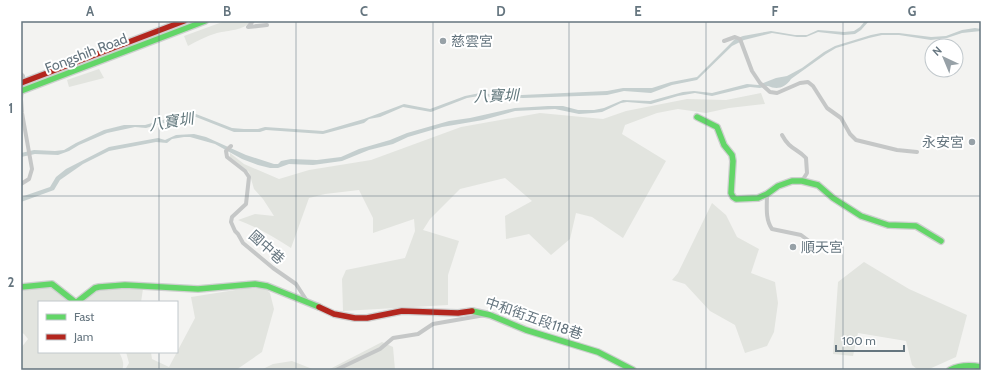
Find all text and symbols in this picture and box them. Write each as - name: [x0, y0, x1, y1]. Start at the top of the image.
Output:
- text: A: [86, 3, 95, 19]
- text: B: [223, 3, 231, 19]
- text: C: [360, 3, 368, 19]
- text: D: [496, 3, 506, 19]
- text: E: [634, 3, 642, 19]
- text: F: [772, 3, 779, 19]
- text: G: [908, 3, 917, 19]
- street label: Fongshih Road: [42, 29, 130, 77]
- place label: 慈雲宮: [451, 32, 493, 50]
- marker: 慈雲宮: [438, 36, 448, 46]
- north arrow: [924, 38, 964, 78]
- text: N: [929, 43, 945, 59]
- water label: 八寶圳: [473, 86, 521, 106]
- text: 1: [9, 100, 13, 116]
- water label: 八寶圳: [147, 109, 197, 134]
- place label: 永安宮: [922, 133, 964, 151]
- marker: 永安宮: [967, 137, 977, 147]
- street label: 國中巷: [245, 226, 289, 268]
- place label: 順天宮: [801, 238, 843, 256]
- marker: 順天宮: [788, 242, 798, 252]
- text: 2: [8, 274, 15, 290]
- street label: 中和街五段118巷: [483, 293, 585, 343]
- legend: [38, 301, 178, 353]
- text: Fast: [74, 309, 94, 324]
- scale bar: [836, 327, 904, 353]
- text: Jam: [73, 329, 93, 344]
- text: 100 m: [842, 333, 876, 348]

